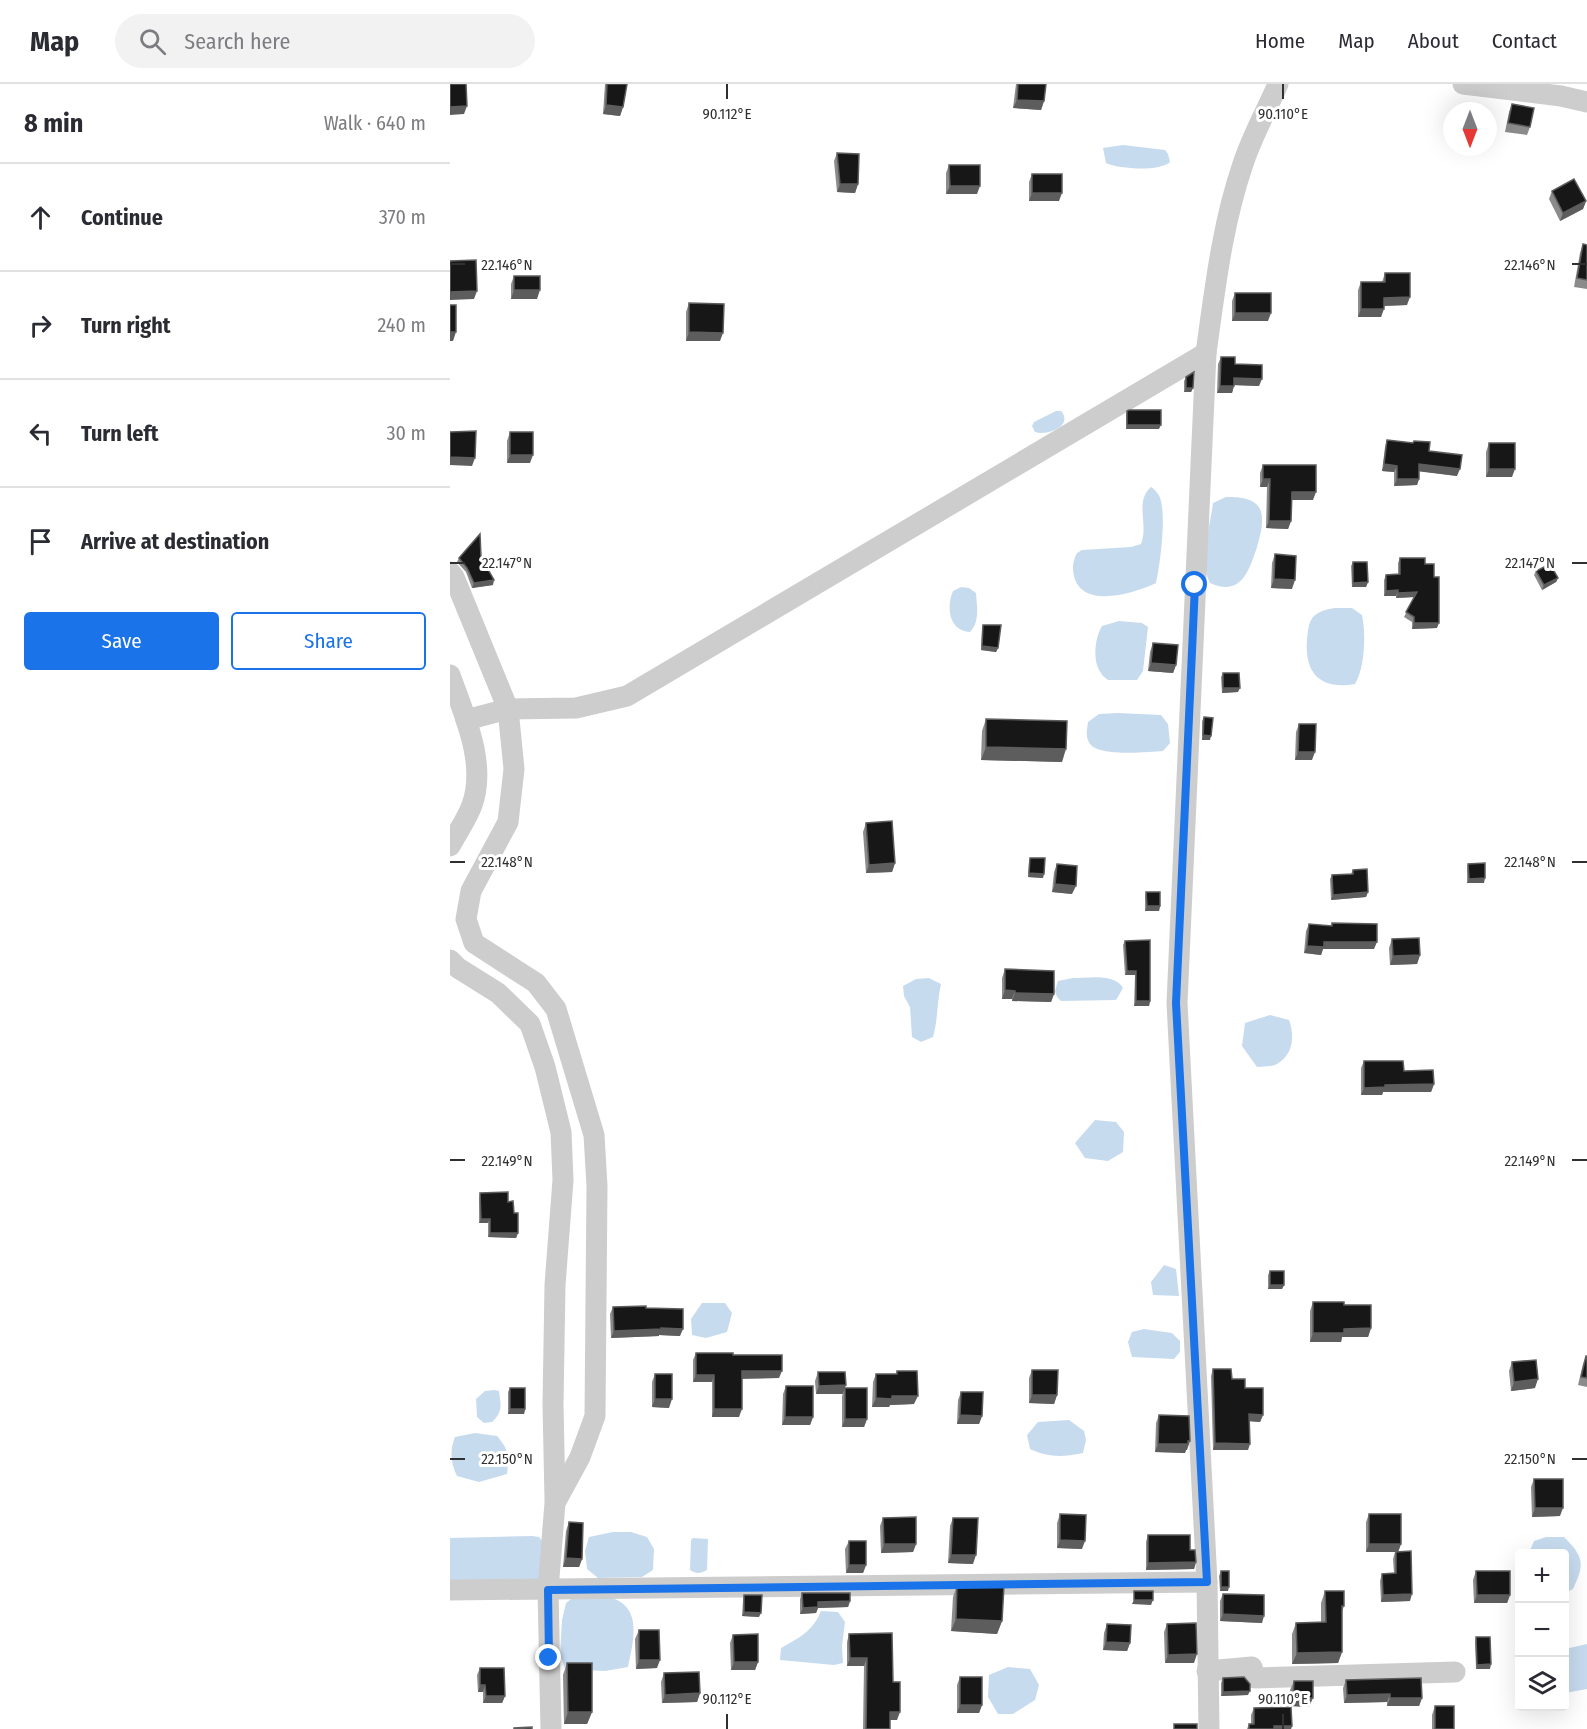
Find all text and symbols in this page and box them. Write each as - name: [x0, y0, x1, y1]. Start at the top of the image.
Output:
- search box: [115, 14, 535, 68]
- text: Map: [30, 25, 79, 58]
- icon: search: [136, 25, 169, 58]
- text: Search here: [184, 28, 290, 55]
- text: Home: [1255, 28, 1305, 54]
- text: Map: [1338, 28, 1375, 54]
- text: About: [1408, 28, 1459, 54]
- text: Contact: [1492, 28, 1557, 54]
- north arrow: [1443, 102, 1497, 156]
- text: 90.112°E: [703, 105, 751, 123]
- text: 90.110°E: [1258, 105, 1308, 123]
- text: 8 min: [24, 108, 83, 139]
- text: Walk · 640 m: [324, 111, 426, 135]
- icon: ahead: [24, 201, 57, 234]
- text: Continue: [81, 204, 163, 231]
- text: 370 m: [379, 205, 426, 229]
- text: 22.146°N: [481, 256, 533, 274]
- text: 22.146°N: [1504, 256, 1556, 274]
- icon: right: [24, 309, 57, 342]
- text: Turn right: [81, 312, 170, 339]
- text: 240 m: [377, 313, 426, 337]
- icon: left: [24, 417, 57, 450]
- text: Turn left: [81, 420, 159, 447]
- text: 30 m: [386, 421, 426, 445]
- icon: arrive: [24, 525, 57, 558]
- text: Arrive at destination: [81, 528, 269, 555]
- text: 22.147°N: [482, 554, 532, 572]
- text: 22.147°N: [1505, 554, 1555, 572]
- route start: [1181, 571, 1207, 597]
- button: Save: [24, 612, 219, 670]
- button: Share: [231, 612, 426, 670]
- text: 22.148°N: [481, 853, 533, 871]
- text: 22.148°N: [1504, 853, 1556, 871]
- text: 22.149°N: [481, 1152, 533, 1170]
- text: 22.149°N: [1504, 1152, 1556, 1170]
- text: 22.150°N: [481, 1450, 533, 1468]
- text: 22.150°N: [1504, 1450, 1556, 1468]
- map controls: [1515, 1549, 1569, 1711]
- button: +: [1515, 1549, 1569, 1603]
- button: −: [1515, 1603, 1569, 1657]
- route end: [535, 1644, 561, 1670]
- button: layers: [1515, 1657, 1569, 1711]
- text: 90.112°E: [703, 1690, 751, 1708]
- text: 90.110°E: [1258, 1690, 1308, 1708]

